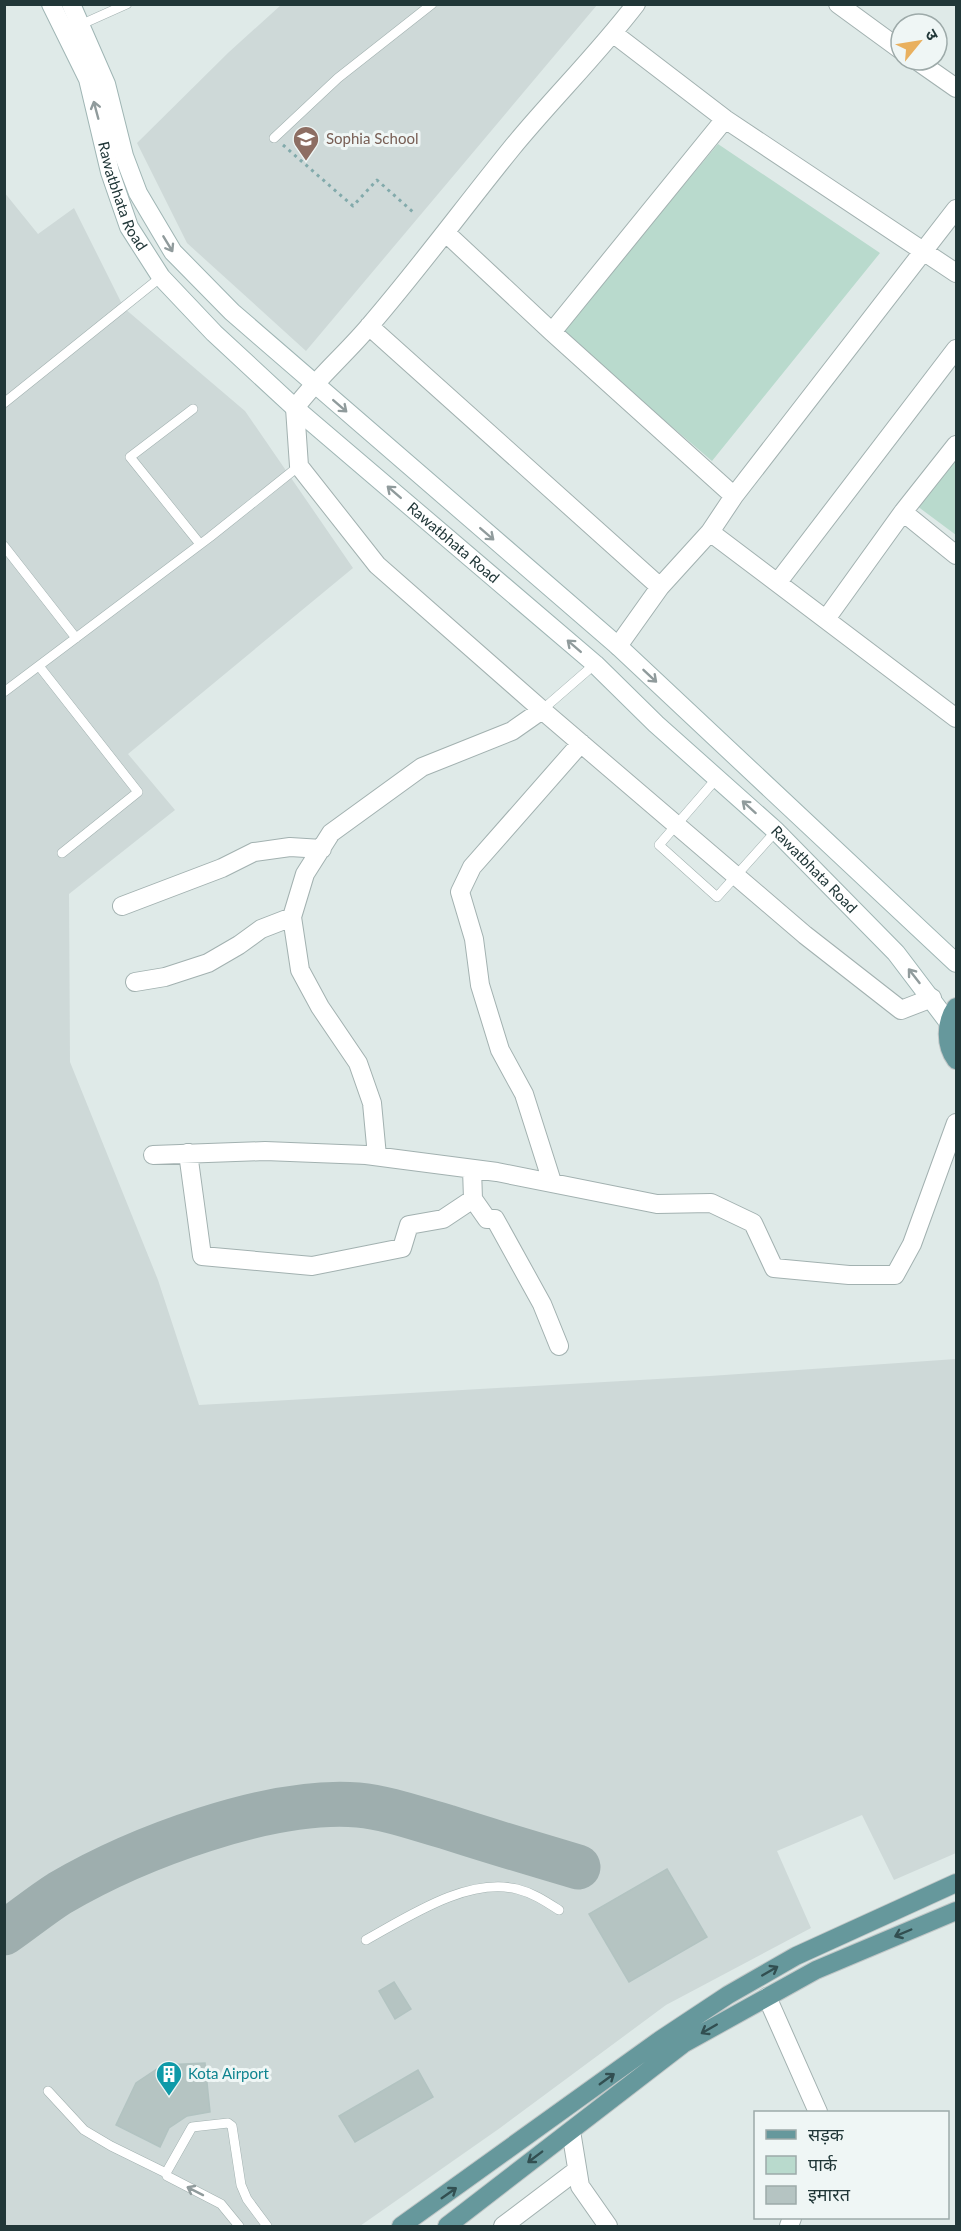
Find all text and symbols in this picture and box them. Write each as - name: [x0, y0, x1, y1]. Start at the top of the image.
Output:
- north arrow: [889, 12, 949, 72]
- text: उ: [922, 25, 943, 44]
- one-way arrow: [90, 101, 101, 120]
- school or university icon: Sophia School: [291, 124, 321, 162]
- place label: Sophia School: [326, 129, 418, 147]
- street label: Rawatbhata Road: [95, 140, 152, 253]
- one-way arrow: [163, 235, 175, 252]
- one-way arrow: [332, 399, 347, 413]
- one-way arrow: [386, 486, 402, 499]
- street label: Rawatbhata Road: [404, 498, 503, 586]
- one-way arrow: [479, 527, 494, 541]
- one-way arrow: [566, 640, 582, 653]
- one-way arrow: [642, 669, 657, 683]
- one-way arrow: [741, 800, 756, 814]
- street label: Rawatbhata Road: [768, 821, 861, 916]
- one-way arrow: [908, 968, 921, 984]
- one-way arrow: [894, 1928, 912, 1940]
- one-way arrow: [761, 1965, 778, 1977]
- one-way arrow: [701, 2023, 718, 2035]
- building icon: Kota Airport: [154, 2059, 184, 2097]
- place label: Kota Airport: [188, 2064, 269, 2082]
- one-way arrow: [599, 2073, 615, 2085]
- legend: [754, 2111, 949, 2219]
- text: सड़क: [808, 2123, 845, 2145]
- one-way arrow: [528, 2150, 544, 2163]
- text: पार्क: [808, 2153, 838, 2175]
- text: इमारत: [808, 2183, 851, 2205]
- one-way arrow: [186, 2185, 204, 2196]
- one-way arrow: [441, 2187, 457, 2199]

